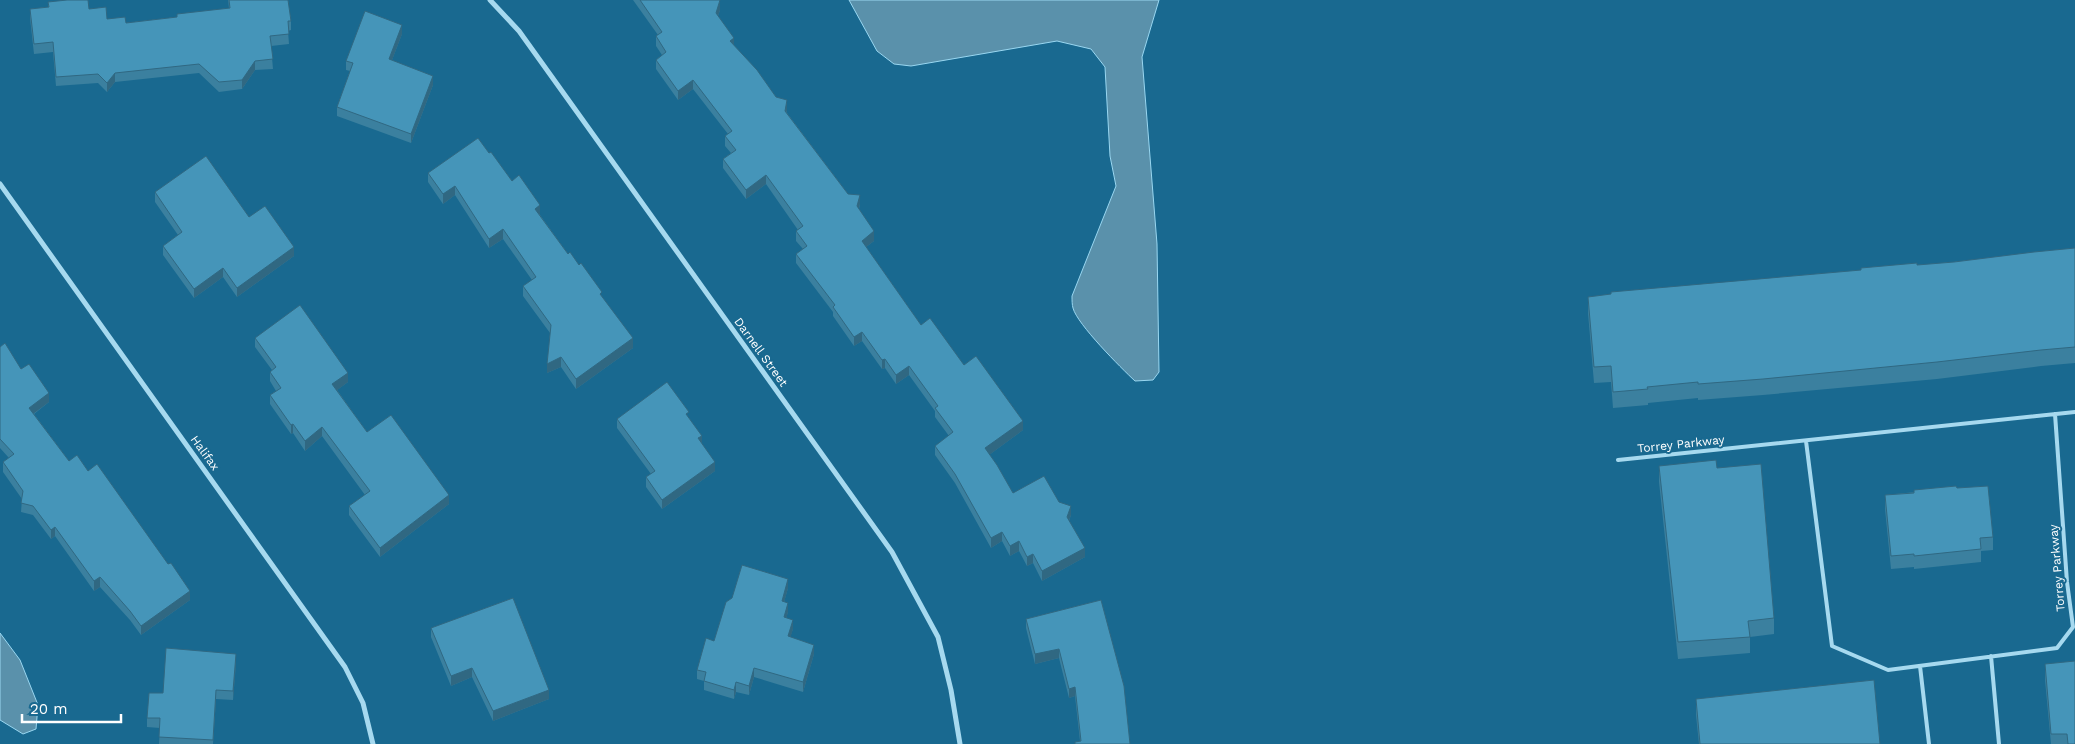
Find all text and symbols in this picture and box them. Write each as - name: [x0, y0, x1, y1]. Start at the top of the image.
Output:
- street label: Darnell Street: [731, 315, 791, 389]
- street label: Torrey Parkway: [1637, 432, 1726, 456]
- street label: Halifax: [188, 433, 222, 473]
- street label: Torrey Parkway: [2046, 523, 2068, 612]
- scale bar: [22, 692, 121, 724]
- text: 20 m: [30, 700, 68, 718]

